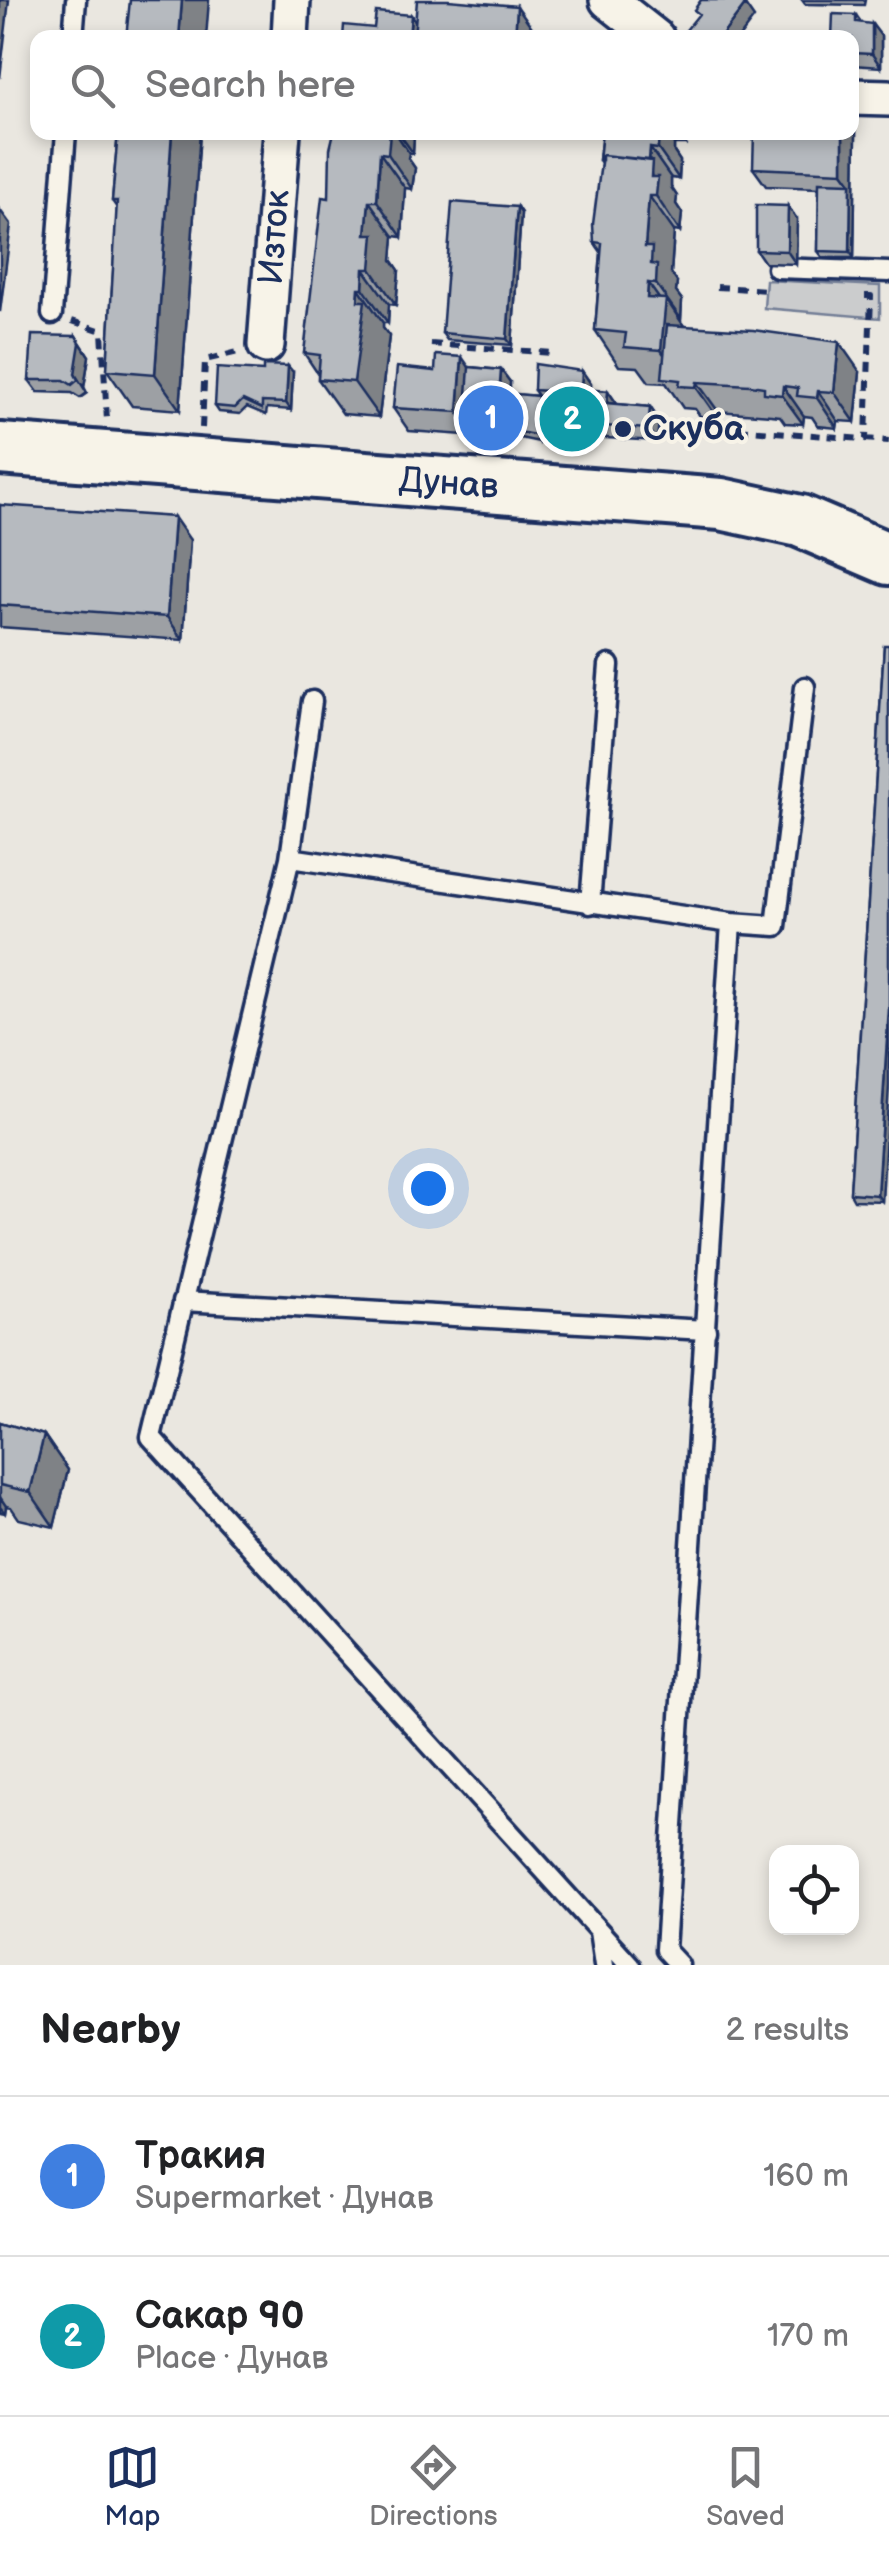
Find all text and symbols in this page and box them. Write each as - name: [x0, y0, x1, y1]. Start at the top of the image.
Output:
- search box: [30, 30, 859, 140]
- icon: search: [65, 58, 120, 113]
- text: Search here: [145, 63, 356, 108]
- street label: Изток: [249, 188, 299, 286]
- pin: 1: [458, 380, 524, 456]
- pin: 2: [540, 382, 604, 456]
- place label: Скуба: [643, 408, 745, 451]
- marker: Скуба: [612, 418, 634, 440]
- street label: Дунав: [397, 458, 500, 508]
- your location: [403, 1163, 454, 1214]
- map controls: [769, 1845, 859, 1935]
- button: locate: [769, 1845, 859, 1935]
- text: Nearby: [40, 2005, 180, 2056]
- text: 2 results: [725, 2011, 849, 2050]
- text: Тракия: [135, 2134, 266, 2179]
- text: 1: [66, 2157, 79, 2196]
- text: 160 m: [763, 2157, 849, 2196]
- text: Supermarket · Дунав: [135, 2179, 433, 2218]
- text: Сакар 90: [135, 2294, 304, 2339]
- text: 2: [63, 2317, 82, 2356]
- text: 170 m: [767, 2317, 849, 2356]
- text: Place · Дунав: [135, 2339, 328, 2378]
- tab: Map: [104, 2440, 161, 2533]
- tab: Directions: [369, 2440, 498, 2533]
- tab: Saved: [706, 2440, 785, 2533]

